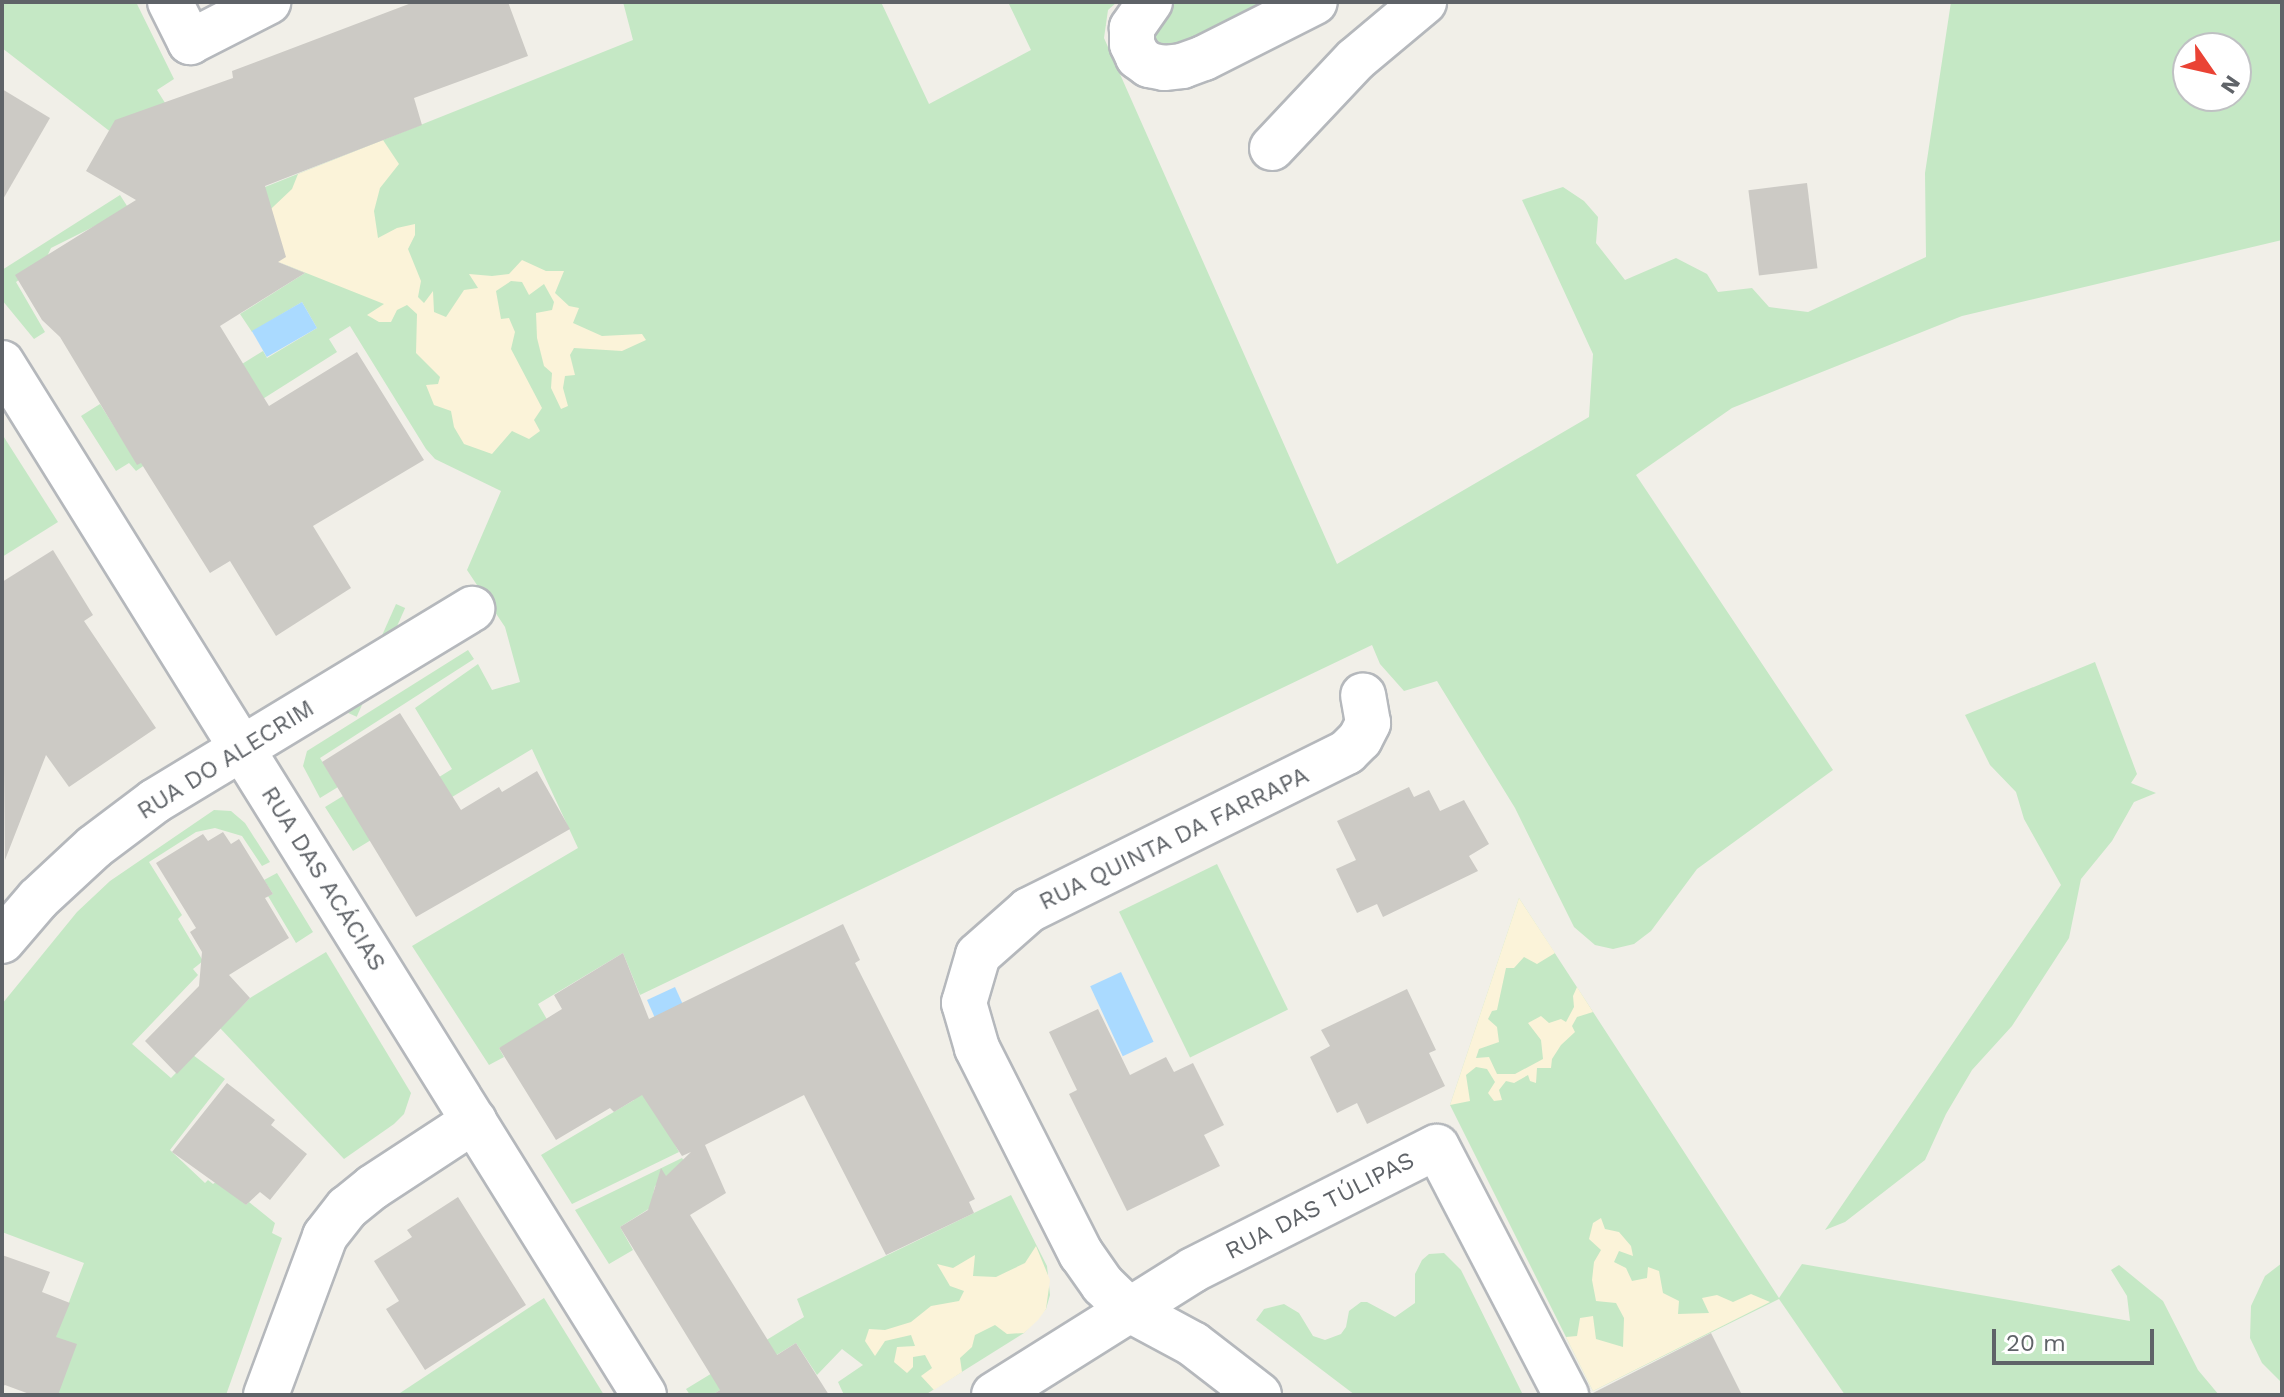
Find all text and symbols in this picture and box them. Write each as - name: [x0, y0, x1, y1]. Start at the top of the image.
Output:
- north arrow: [2172, 32, 2252, 112]
- text: N: [2216, 71, 2246, 98]
- street label: RUA DO ALECRIM: [131, 693, 321, 827]
- street label: RUA QUINTA DA FARRAPA: [1033, 760, 1315, 918]
- street label: RUA DAS ACÁCIAS: [254, 781, 392, 977]
- street label: RUA DAS TÚLIPAS: [1220, 1146, 1420, 1266]
- scale bar: [1996, 1313, 2158, 1363]
- text: 20 m: [2006, 1329, 2066, 1357]

